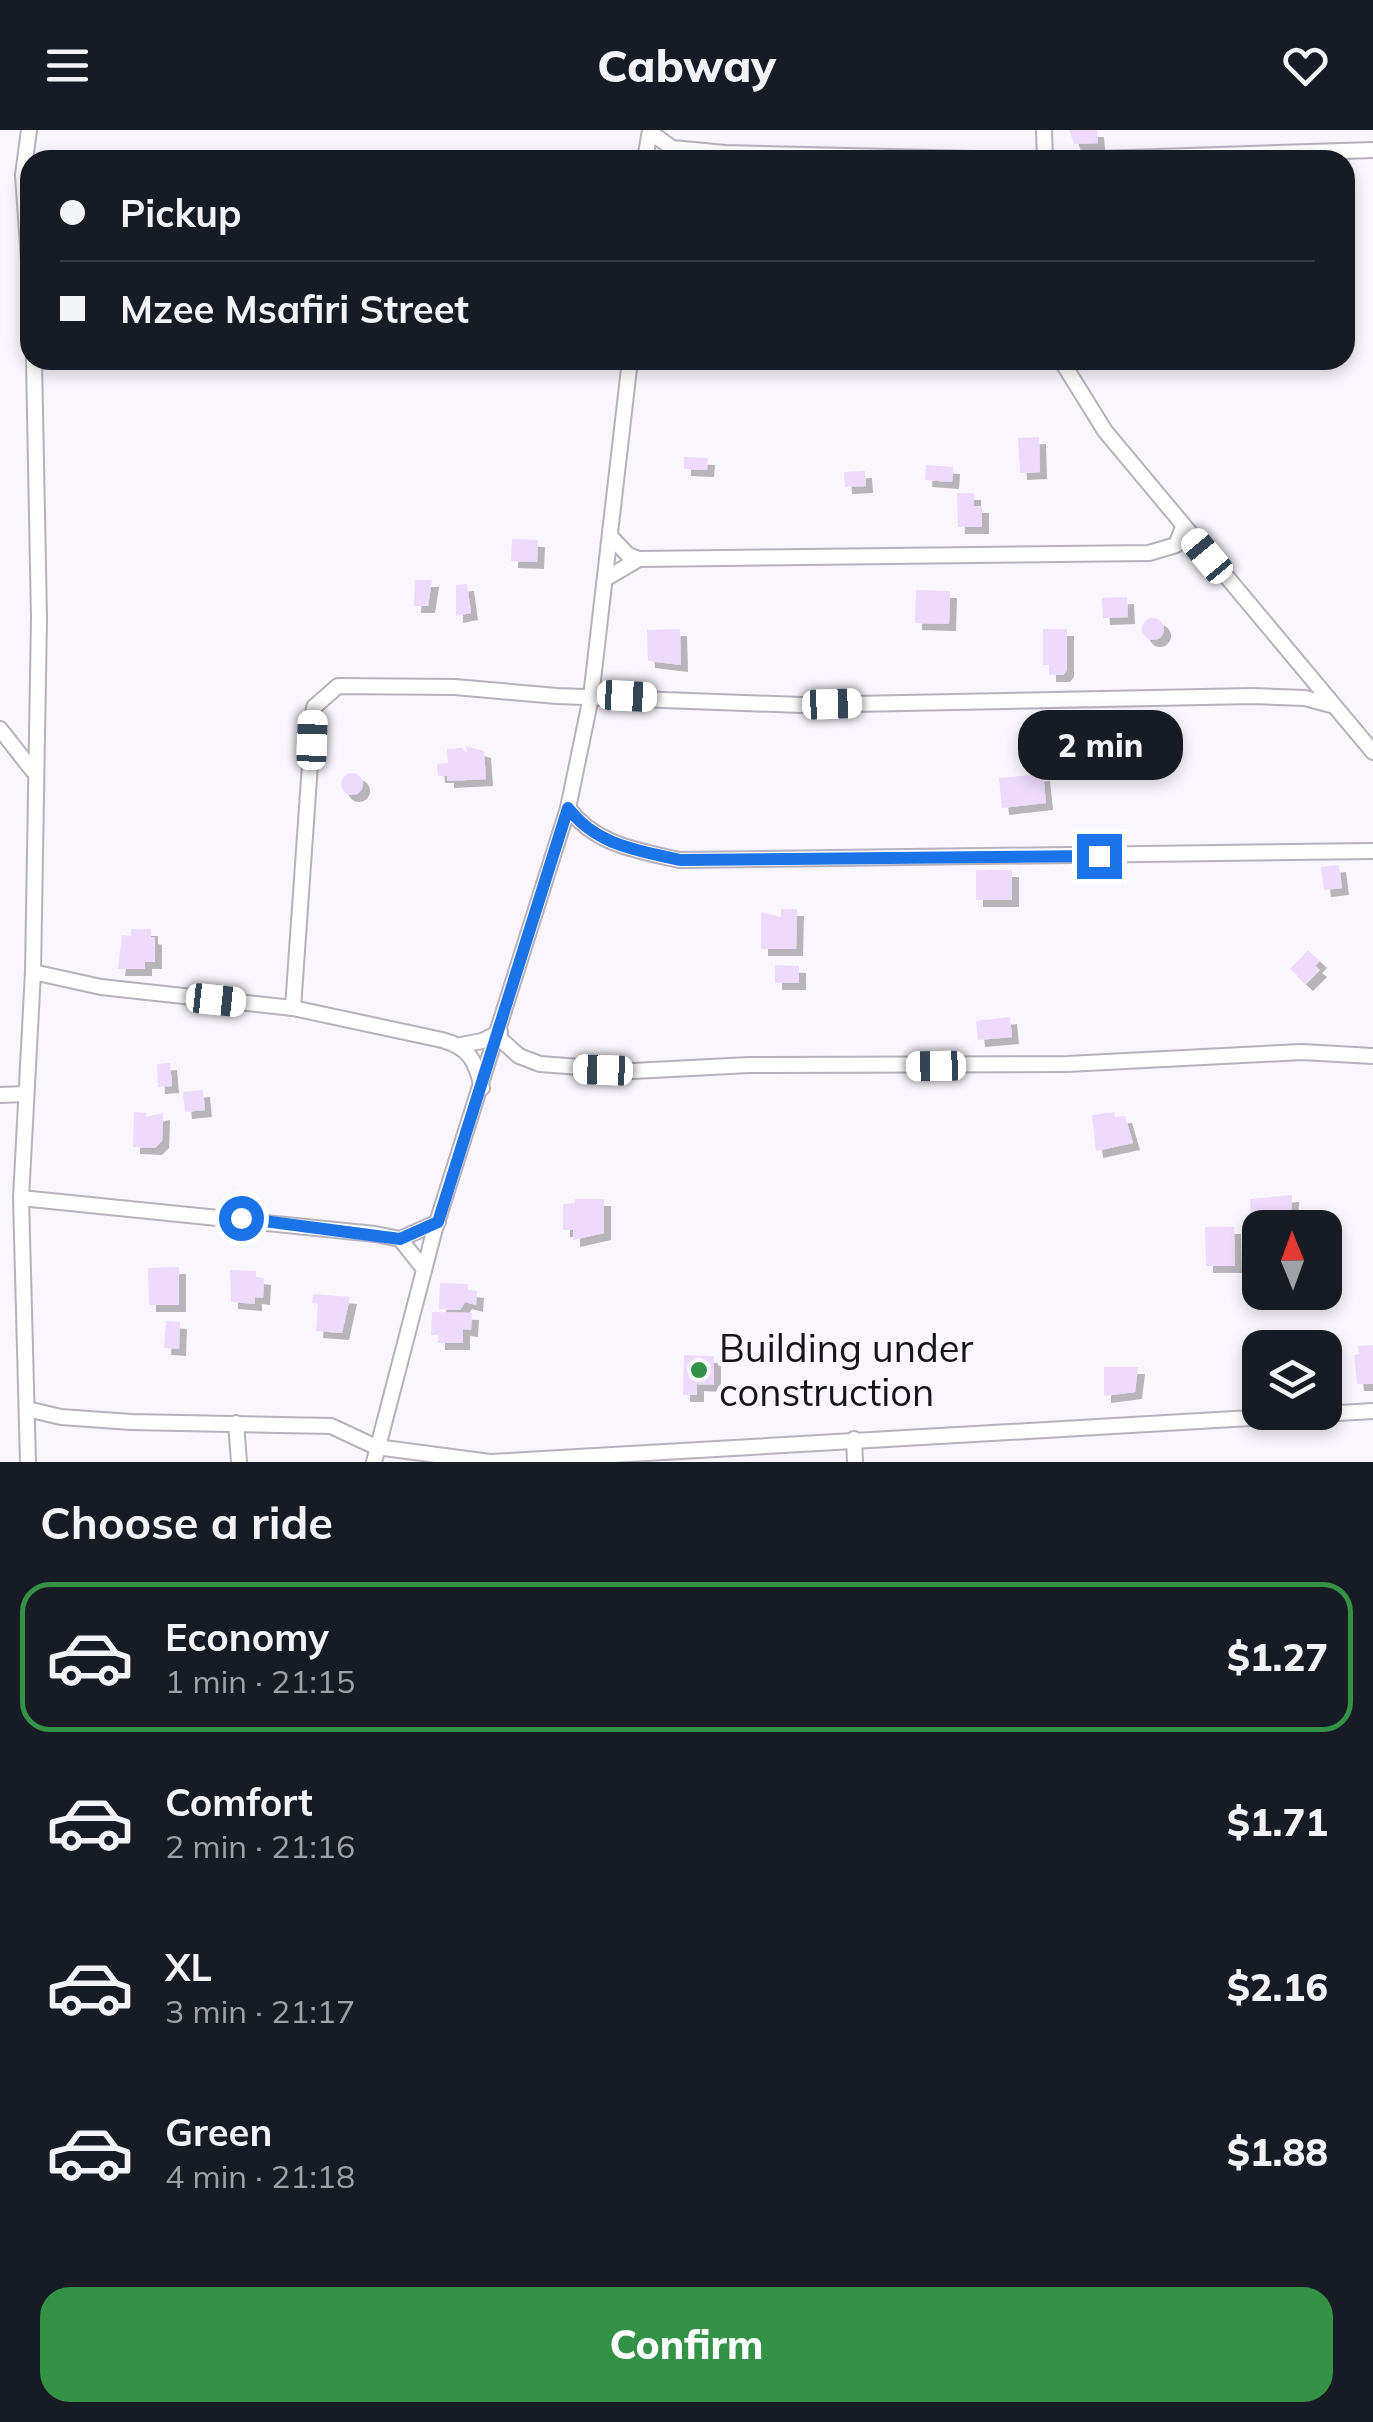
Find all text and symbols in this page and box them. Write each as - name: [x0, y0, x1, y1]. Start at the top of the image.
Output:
- text: Cabway: [597, 37, 776, 93]
- icon: menu: [40, 38, 95, 93]
- icon: heart: [1278, 38, 1333, 93]
- text: Pickup: [120, 189, 242, 237]
- text: Mzee Msafiri Street: [120, 285, 469, 333]
- car: [1176, 523, 1238, 589]
- car: [596, 679, 658, 713]
- car: [801, 688, 863, 720]
- car: [296, 709, 328, 771]
- callout: 2 min: [1016, 711, 1182, 781]
- text: 2 min: [1058, 725, 1143, 765]
- route end: [1077, 834, 1122, 879]
- car: [185, 982, 247, 1018]
- car: [906, 1050, 966, 1082]
- car: [572, 1054, 634, 1086]
- route start: [219, 1196, 264, 1241]
- north arrow: [1242, 1210, 1342, 1310]
- map controls: [1242, 1210, 1342, 1430]
- place label: Building under construction: [719, 1324, 973, 1416]
- button: layers: [1242, 1330, 1342, 1430]
- marker: Building under construction: [688, 1359, 710, 1381]
- text: Choose a ride: [40, 1494, 333, 1550]
- icon: car: [45, 1612, 135, 1702]
- text: Economy: [165, 1613, 329, 1661]
- text: $1.27: [1227, 1633, 1328, 1681]
- text: 1 min · 21:15: [165, 1661, 355, 1701]
- icon: car: [45, 1777, 135, 1867]
- text: Comfort: [165, 1778, 313, 1826]
- text: $1.71: [1227, 1798, 1328, 1846]
- text: 2 min · 21:16: [165, 1826, 355, 1866]
- icon: car: [45, 1942, 135, 2032]
- text: XL: [165, 1943, 212, 1991]
- text: $2.16: [1227, 1963, 1328, 2011]
- text: 3 min · 21:17: [165, 1991, 355, 2031]
- icon: car: [45, 2107, 135, 2197]
- text: Green: [165, 2108, 272, 2156]
- text: $1.88: [1227, 2128, 1328, 2176]
- text: 4 min · 21:18: [165, 2156, 355, 2196]
- button: Confirm: [40, 2287, 1333, 2402]

